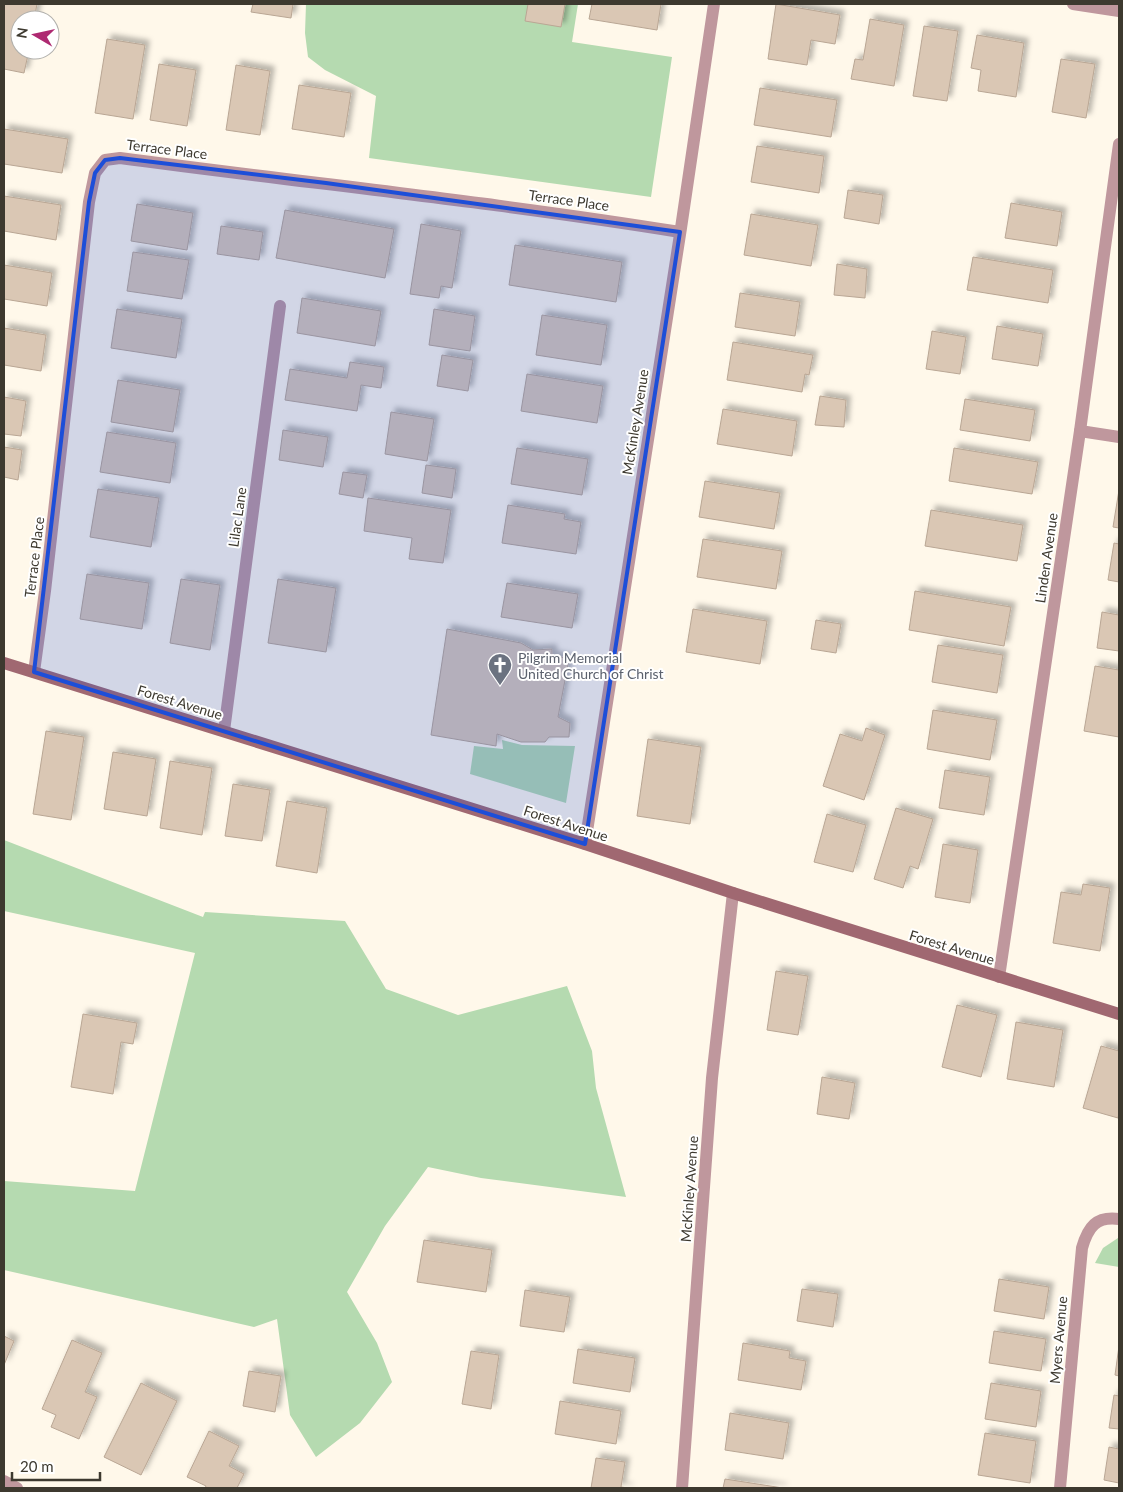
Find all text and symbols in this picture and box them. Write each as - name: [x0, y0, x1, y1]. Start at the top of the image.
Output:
- north arrow: [10, 10, 60, 60]
- text: N: [12, 26, 31, 40]
- street label: Terrace Place: [126, 136, 208, 162]
- street label: Terrace Place: [528, 186, 610, 214]
- street label: McKinley Avenue: [618, 368, 652, 476]
- street label: Lilac Lane: [224, 486, 250, 548]
- street label: Linden Avenue: [1031, 512, 1061, 604]
- street label: Terrace Place: [21, 516, 47, 598]
- place label: Pilgrim Memorial United Church of Christ: [518, 649, 664, 682]
- church icon: Pilgrim Memorial United Church of Christ: [487, 652, 513, 686]
- street label: Forest Avenue: [135, 681, 225, 723]
- street label: Forest Avenue: [522, 801, 610, 845]
- street label: Forest Avenue: [907, 926, 997, 968]
- street label: McKinley Avenue: [677, 1135, 701, 1243]
- street label: Myers Avenue: [1046, 1296, 1070, 1384]
- scale bar: [12, 1450, 100, 1482]
- text: 20 m: [20, 1457, 54, 1475]

